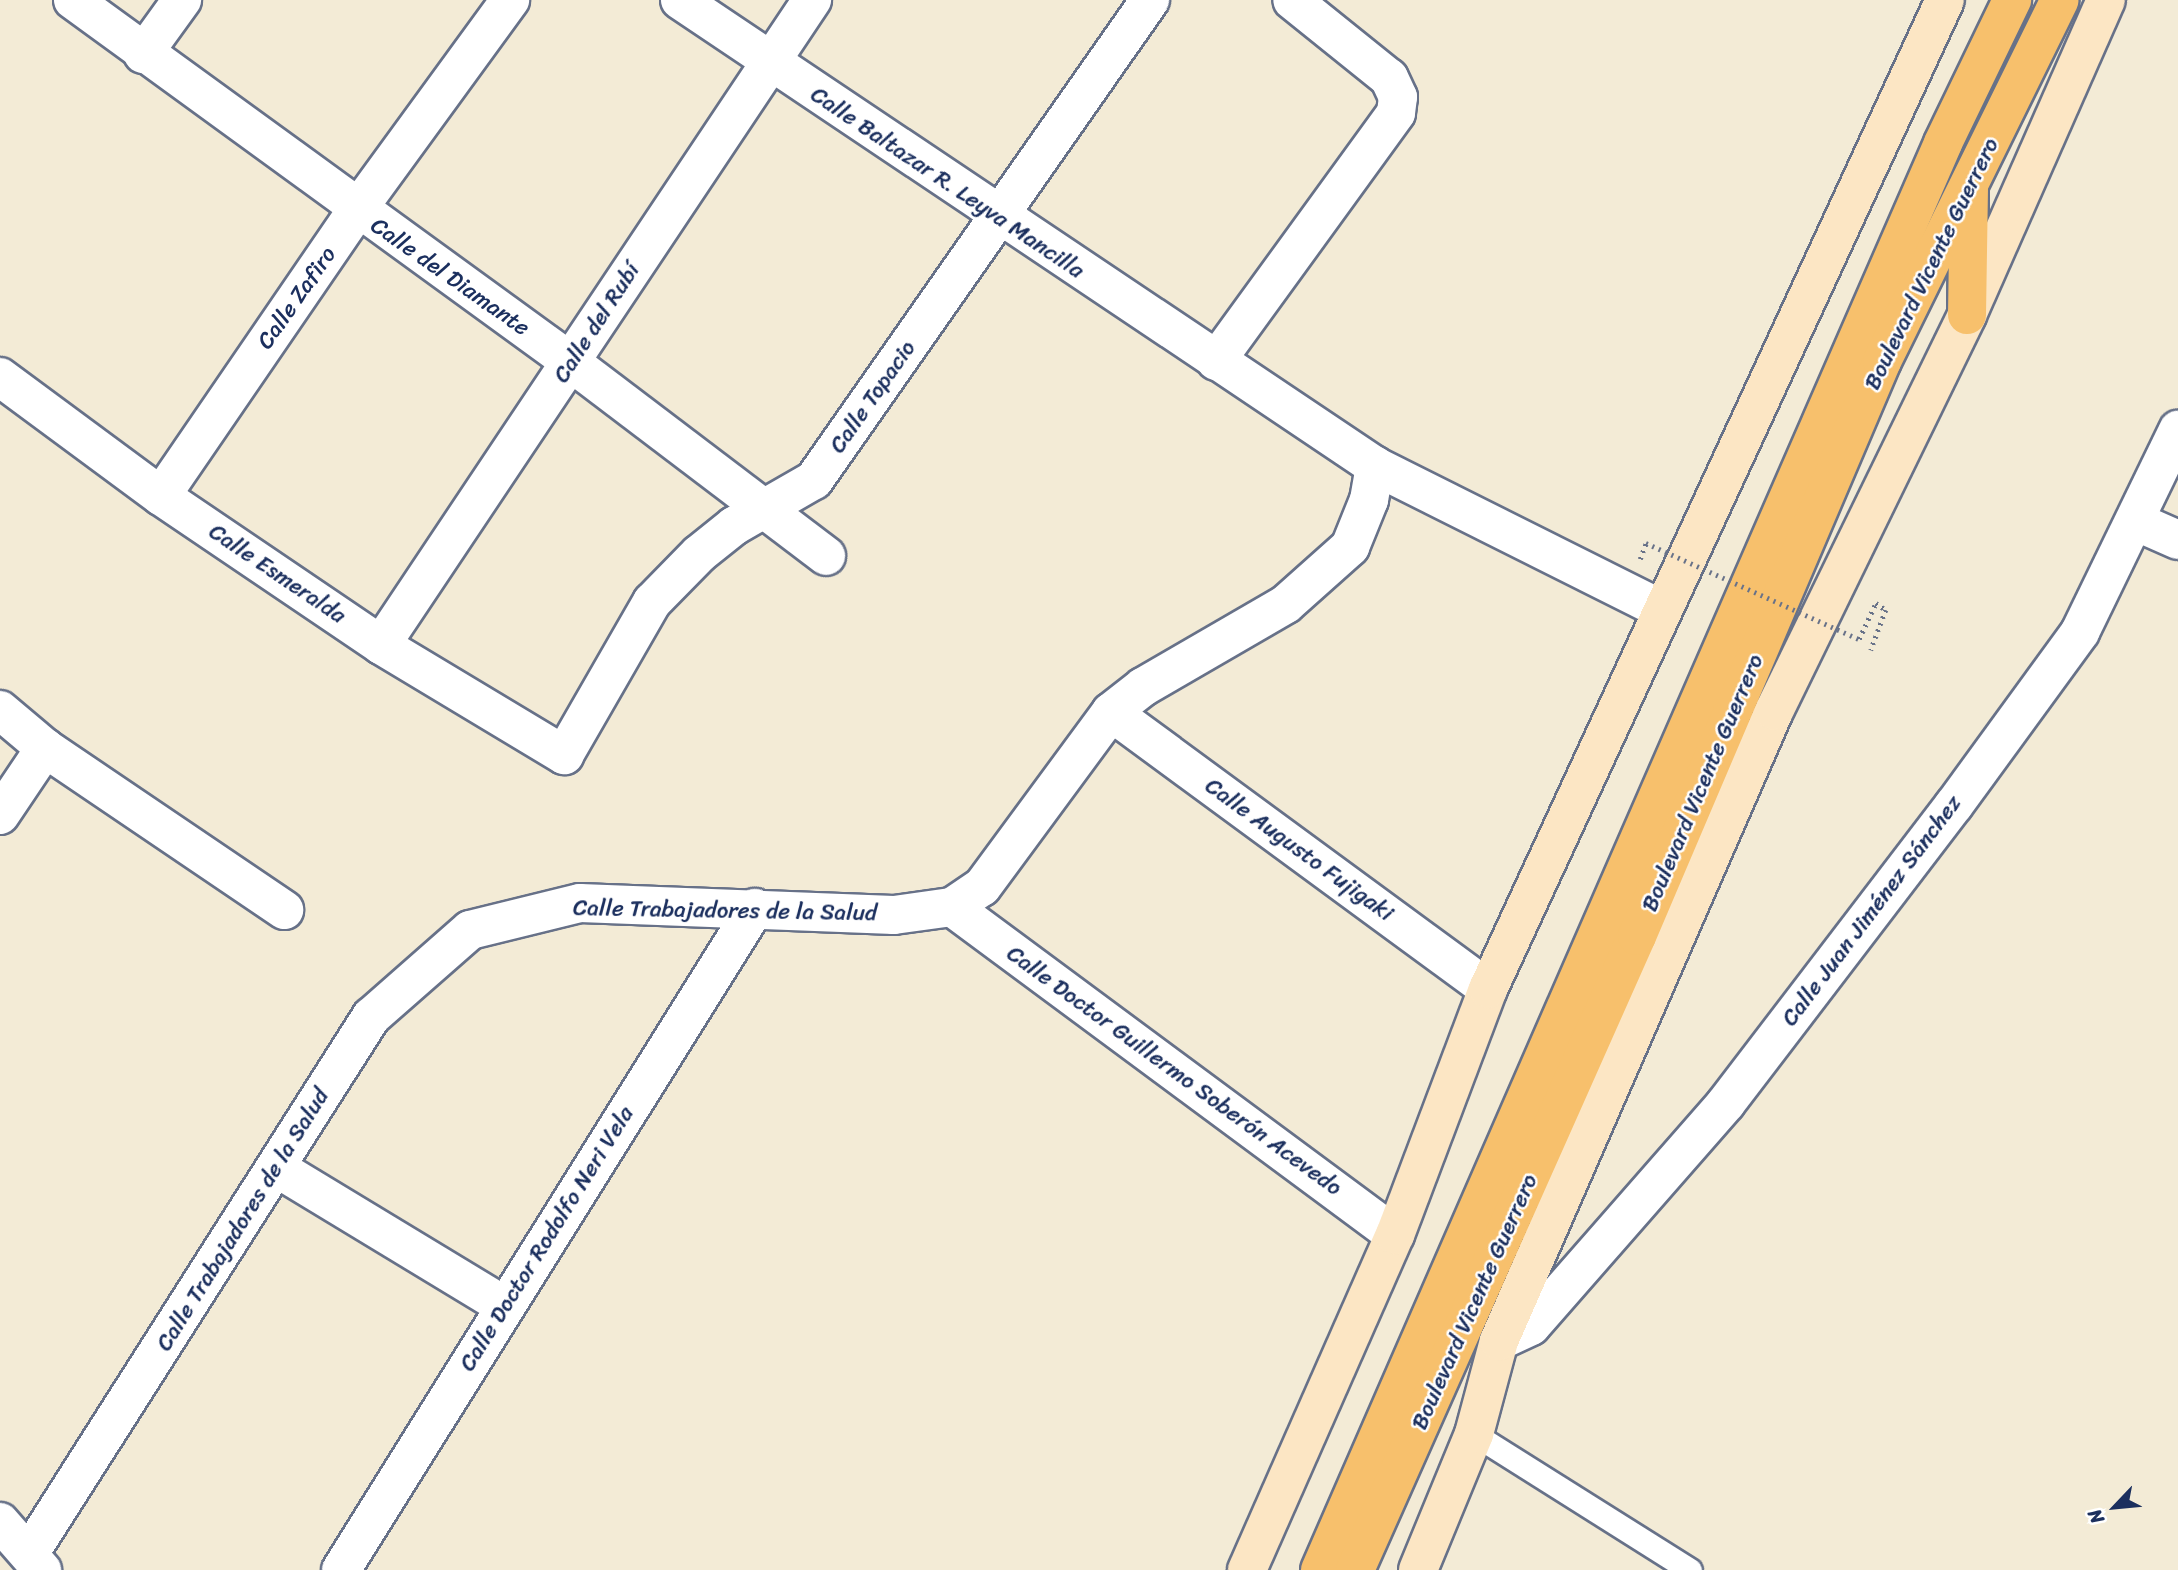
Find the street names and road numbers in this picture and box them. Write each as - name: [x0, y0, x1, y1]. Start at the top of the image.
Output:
- street label: Calle Baltazar R. Leyva Mancilla: [805, 81, 1089, 285]
- street label: Boulevard Vicente Guerrero: [1859, 133, 2005, 395]
- street label: Calle del Diamante: [365, 212, 535, 342]
- street label: Calle Zafiro: [252, 241, 342, 355]
- street label: Calle del Rubí: [548, 257, 646, 389]
- street label: Calle Topacio: [824, 335, 922, 459]
- street label: Calle Esmeralda: [203, 518, 351, 630]
- street label: Boulevard Vicente Guerrero: [1636, 650, 1770, 916]
- street label: Calle Augusto Fujigaki: [1200, 772, 1398, 928]
- street label: Calle Juan Jiménez Sánchez: [1776, 790, 1968, 1032]
- street label: Calle Trabajadores de la Salud: [574, 895, 876, 927]
- street label: Calle Doctor Guillermo Soberón Acevedo: [1001, 940, 1347, 1202]
- street label: Calle Trabajadores de la Salud: [151, 1085, 335, 1355]
- street label: Calle Doctor Rodolfo Neri Vela: [454, 1102, 640, 1376]
- street label: Boulevard Vicente Guerrero: [1406, 1170, 1544, 1434]

